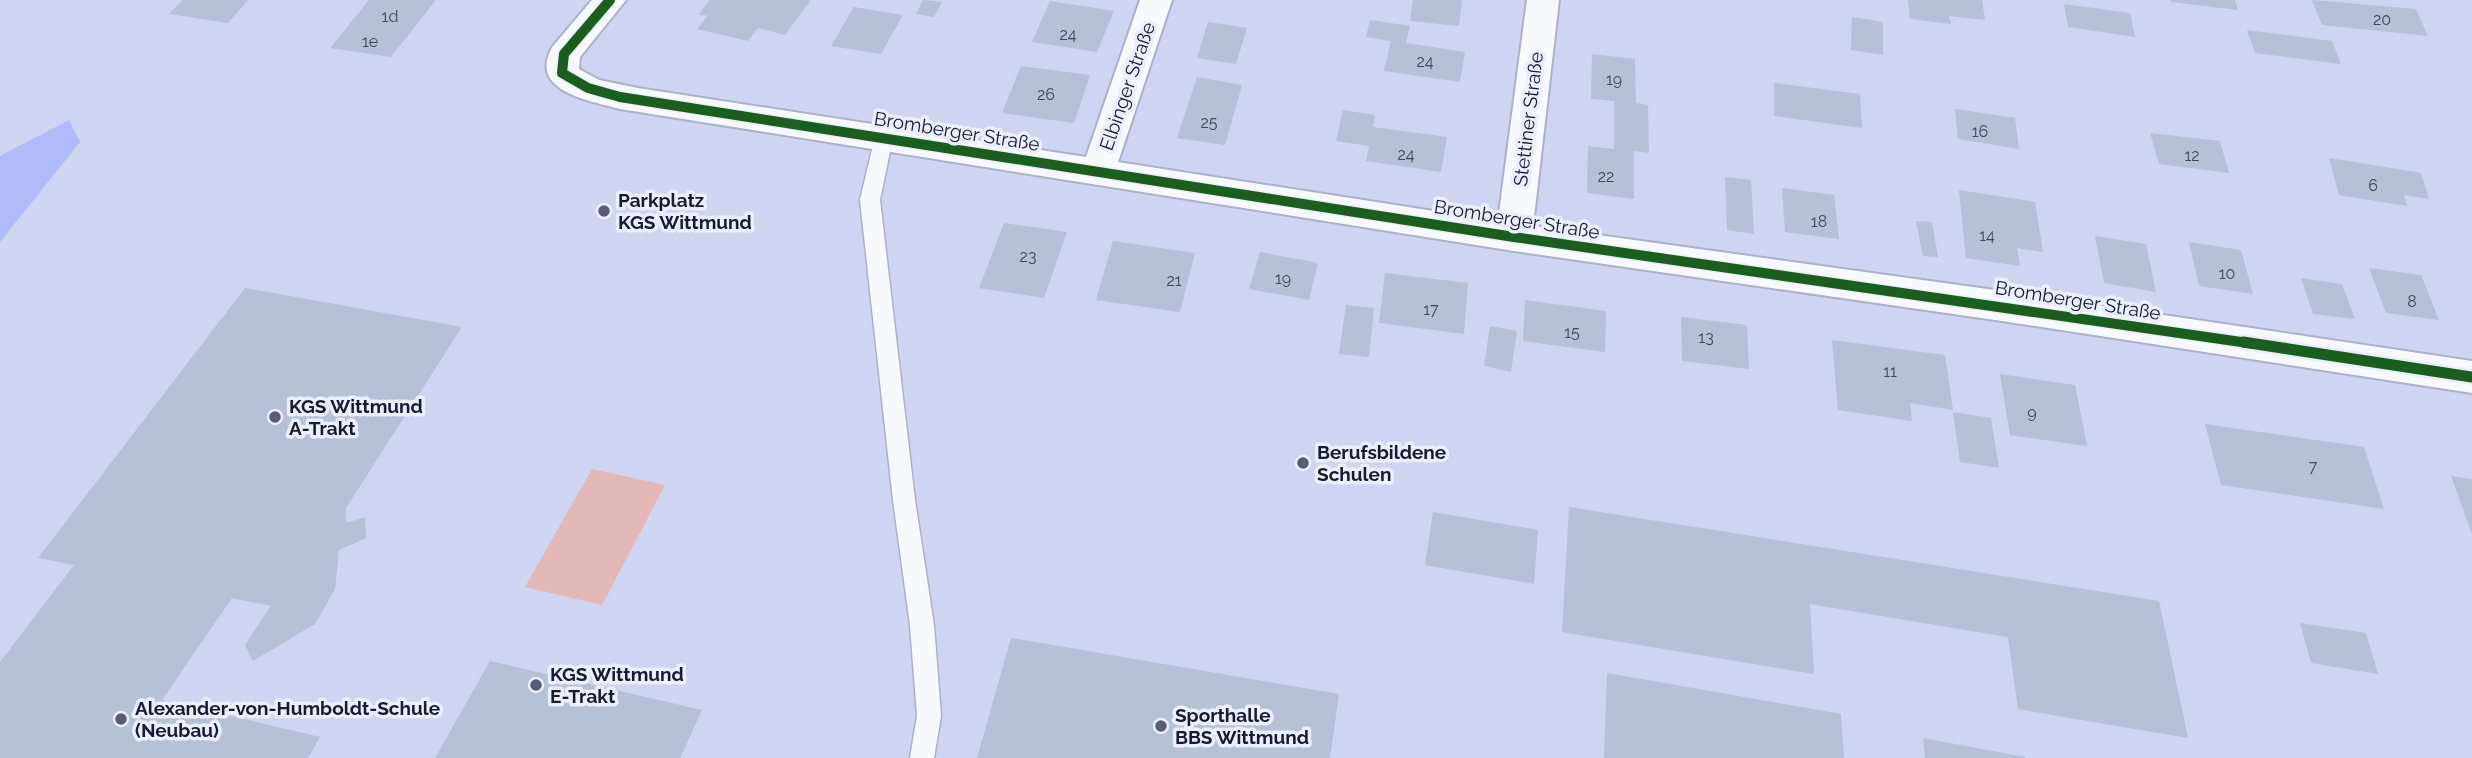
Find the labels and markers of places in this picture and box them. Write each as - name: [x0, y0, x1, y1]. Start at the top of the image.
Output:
- place label: Parkplatz KGS Wittmund: [618, 189, 752, 233]
- marker: Parkplatz KGS Wittmund: [596, 203, 612, 219]
- place label: KGS Wittmund A-Trakt: [289, 395, 423, 439]
- marker: KGS Wittmund A-Trakt: [267, 409, 283, 425]
- place label: Berufsbildene Schulen: [1317, 441, 1446, 485]
- marker: Berufsbildene Schulen: [1295, 455, 1311, 471]
- place label: KGS Wittmund E-Trakt: [550, 663, 684, 707]
- marker: KGS Wittmund E-Trakt: [528, 677, 544, 693]
- place label: Alexander-von-Humboldt-Schule (Neubau): [135, 697, 440, 741]
- place label: Sporthalle BBS Wittmund: [1175, 704, 1309, 748]
- marker: Alexander-von-Humboldt-Schule (Neubau): [113, 711, 129, 727]
- marker: Sporthalle BBS Wittmund: [1153, 718, 1169, 734]

